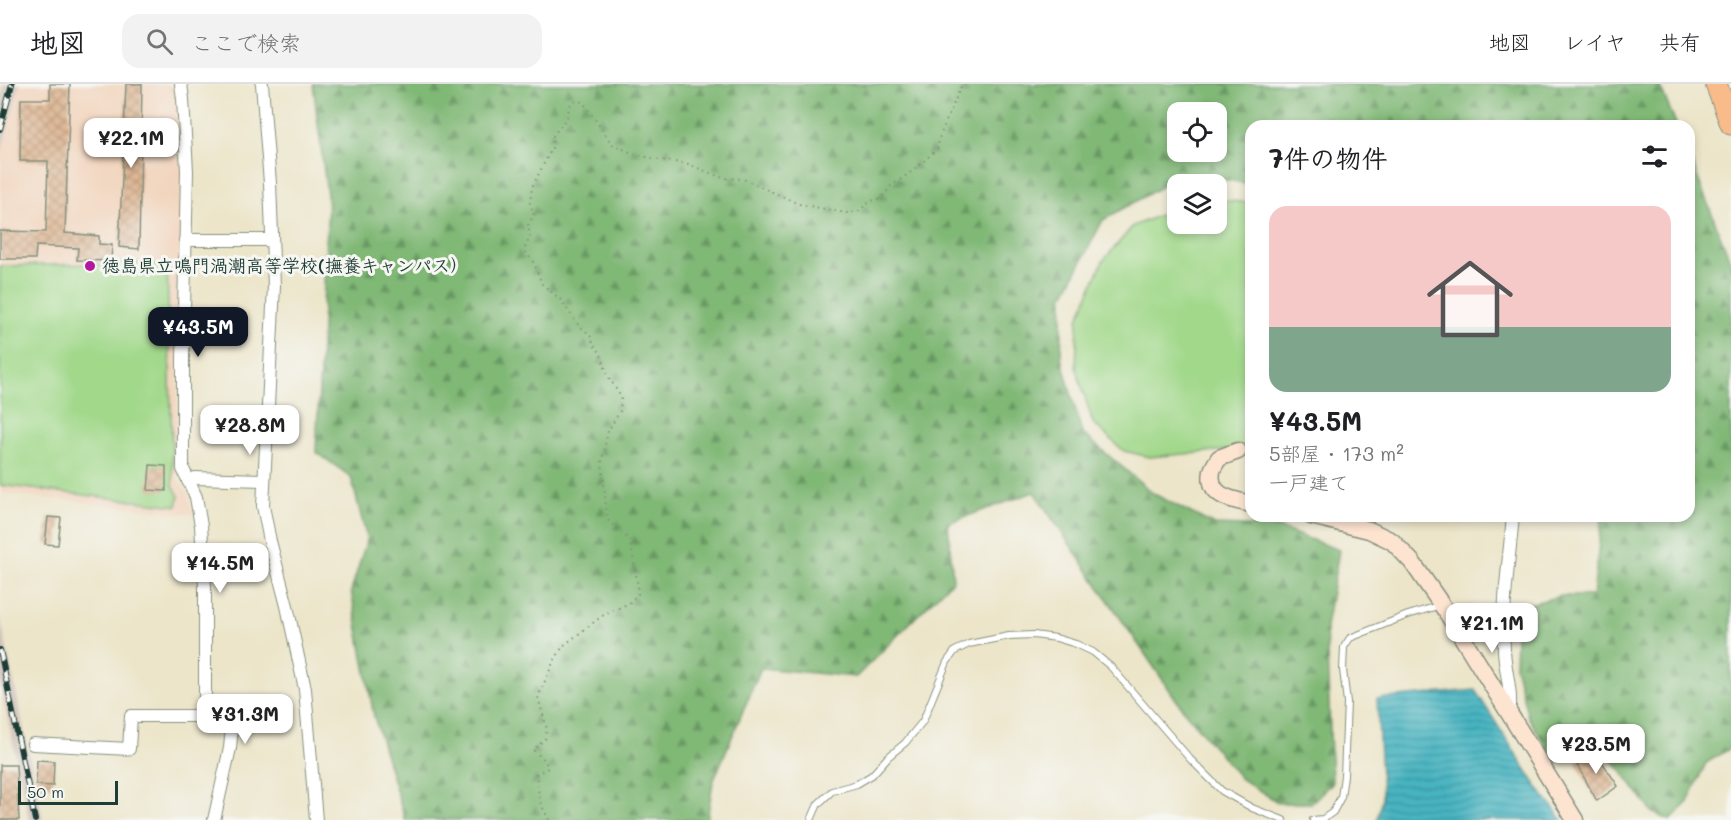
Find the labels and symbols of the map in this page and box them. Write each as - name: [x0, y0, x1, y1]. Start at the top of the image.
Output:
- pin: ¥22.1M: [82, 118, 180, 169]
- place label: 徳島県立鳴門渦潮高等学校(撫養キャンパス）: [102, 253, 468, 277]
- marker: 徳島県立鳴門渦潮高等学校(撫養キャンパス）: [83, 259, 97, 273]
- pin: ¥43.5M: [149, 307, 247, 358]
- pin: ¥28.8M: [201, 405, 299, 456]
- pin: ¥14.5M: [171, 543, 269, 594]
- pin: ¥21.1M: [1443, 603, 1541, 654]
- pin: ¥31.3M: [196, 694, 294, 745]
- pin: ¥23.5M: [1547, 724, 1645, 775]
- scale bar: [18, 778, 118, 806]

